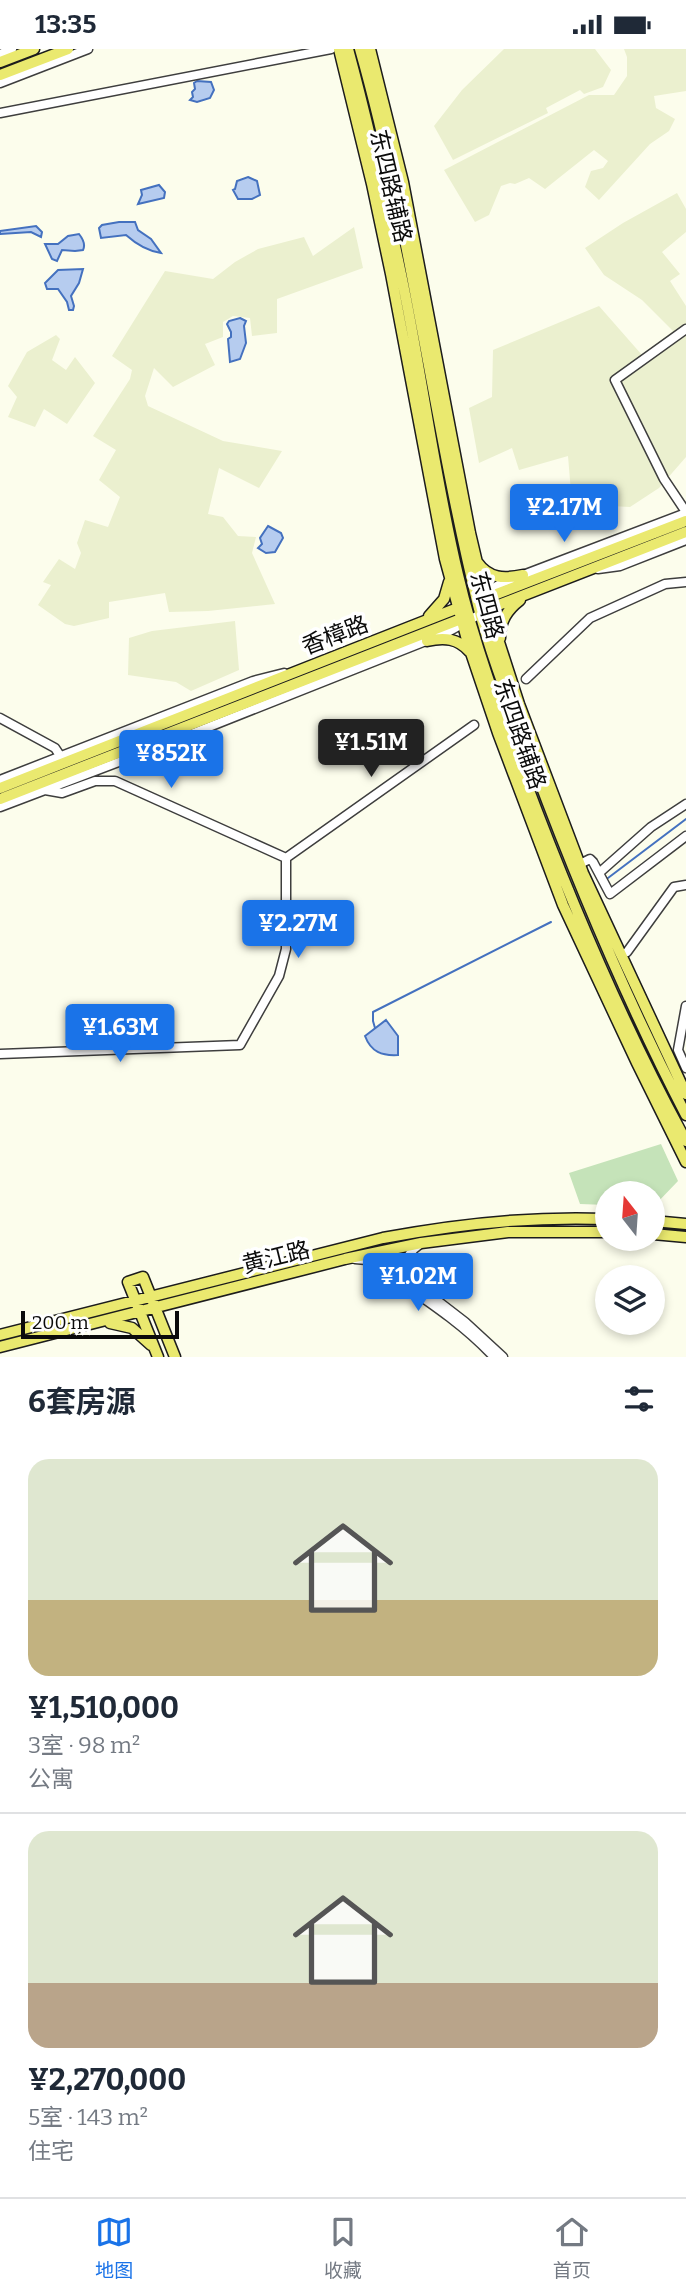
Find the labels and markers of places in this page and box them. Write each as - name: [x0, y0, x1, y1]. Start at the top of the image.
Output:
- pin: ¥2.17M: [507, 484, 621, 544]
- pin: ¥1.51M: [314, 719, 428, 779]
- pin: ¥852K: [122, 731, 220, 790]
- pin: ¥2.27M: [241, 901, 355, 960]
- pin: ¥1.63M: [63, 1005, 177, 1064]
- pin: ¥1.02M: [361, 1253, 475, 1313]

